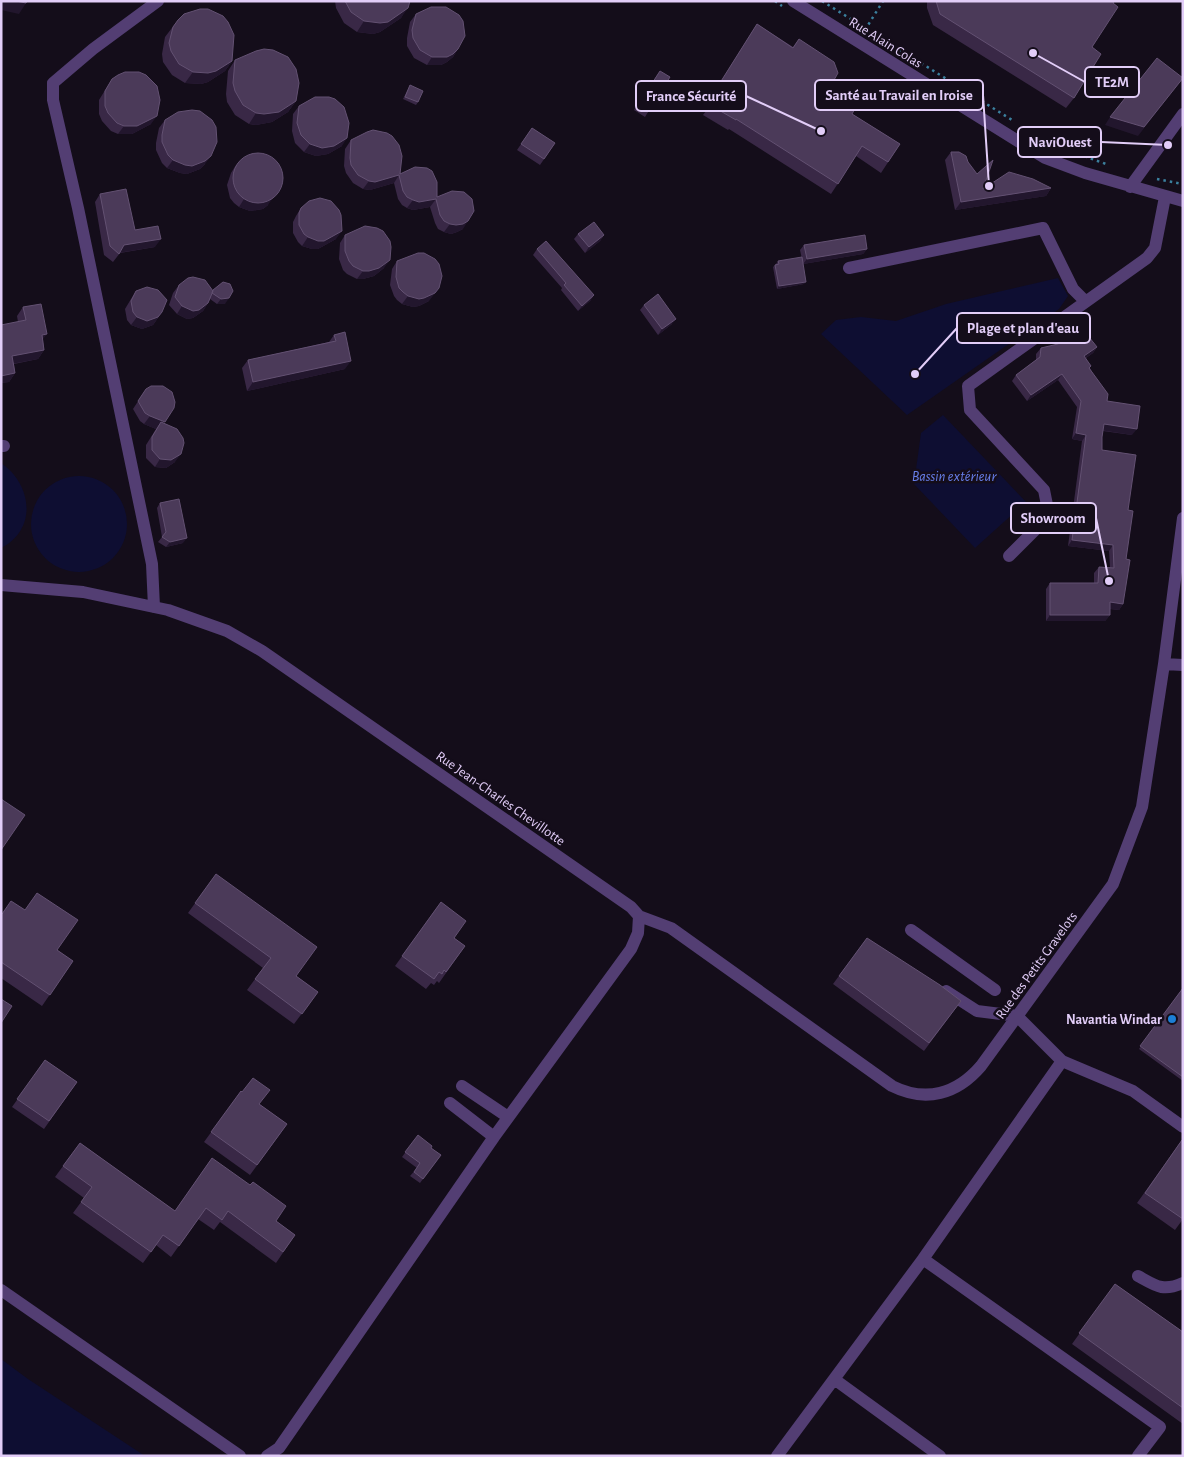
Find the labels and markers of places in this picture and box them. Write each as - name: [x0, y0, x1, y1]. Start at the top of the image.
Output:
- callout: TE2M: [1085, 67, 1139, 97]
- callout: Santé au Travail en Iroise: [815, 80, 983, 110]
- callout: France Sécurité: [636, 81, 746, 111]
- callout: NaviOuest: [1018, 127, 1101, 157]
- callout: Plage et plan d'eau: [957, 313, 1090, 343]
- callout: Showroom: [1011, 503, 1096, 533]
- place label: Navantia Windar: [1066, 1013, 1162, 1027]
- marker: Navantia Windar: [1166, 1013, 1178, 1025]

